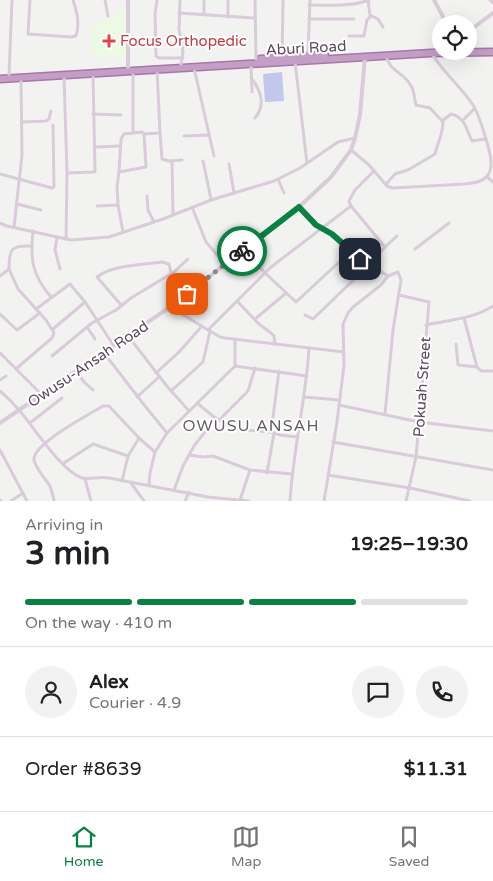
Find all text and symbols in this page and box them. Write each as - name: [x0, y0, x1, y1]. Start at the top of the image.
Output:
- map controls: [432, 15, 477, 60]
- button: locate: [432, 15, 477, 60]
- place label: Focus Orthopedic: [120, 32, 247, 50]
- marker: Focus Orthopedic: [102, 34, 116, 48]
- street label: Aburi Road: [265, 37, 347, 59]
- courier: [217, 226, 267, 276]
- icon: bike: [228, 237, 256, 265]
- pin: [339, 238, 381, 280]
- icon: home: [346, 245, 374, 273]
- pin: [166, 273, 208, 315]
- icon: bag: [173, 280, 201, 308]
- street label: Owusu-Ansah Road: [24, 317, 152, 411]
- street label: Pokuah Street: [410, 336, 435, 438]
- district label: OWUSU ANSAH: [182, 416, 320, 436]
- text: Arriving in: [25, 515, 103, 535]
- text: 19:25–19:30: [350, 533, 468, 555]
- text: 3 min: [25, 535, 110, 573]
- text: On the way · 410 m: [25, 613, 172, 633]
- button: person: [25, 666, 77, 718]
- button: chat: [352, 666, 404, 718]
- button: phone: [416, 666, 468, 718]
- text: Alex: [89, 671, 129, 693]
- text: Courier · 4.9: [89, 693, 181, 713]
- text: Order #8639: [25, 758, 142, 780]
- text: $11.31: [404, 758, 468, 780]
- tab: Home: [64, 823, 103, 870]
- tab: Map: [231, 823, 261, 870]
- tab: Saved: [389, 823, 429, 870]

